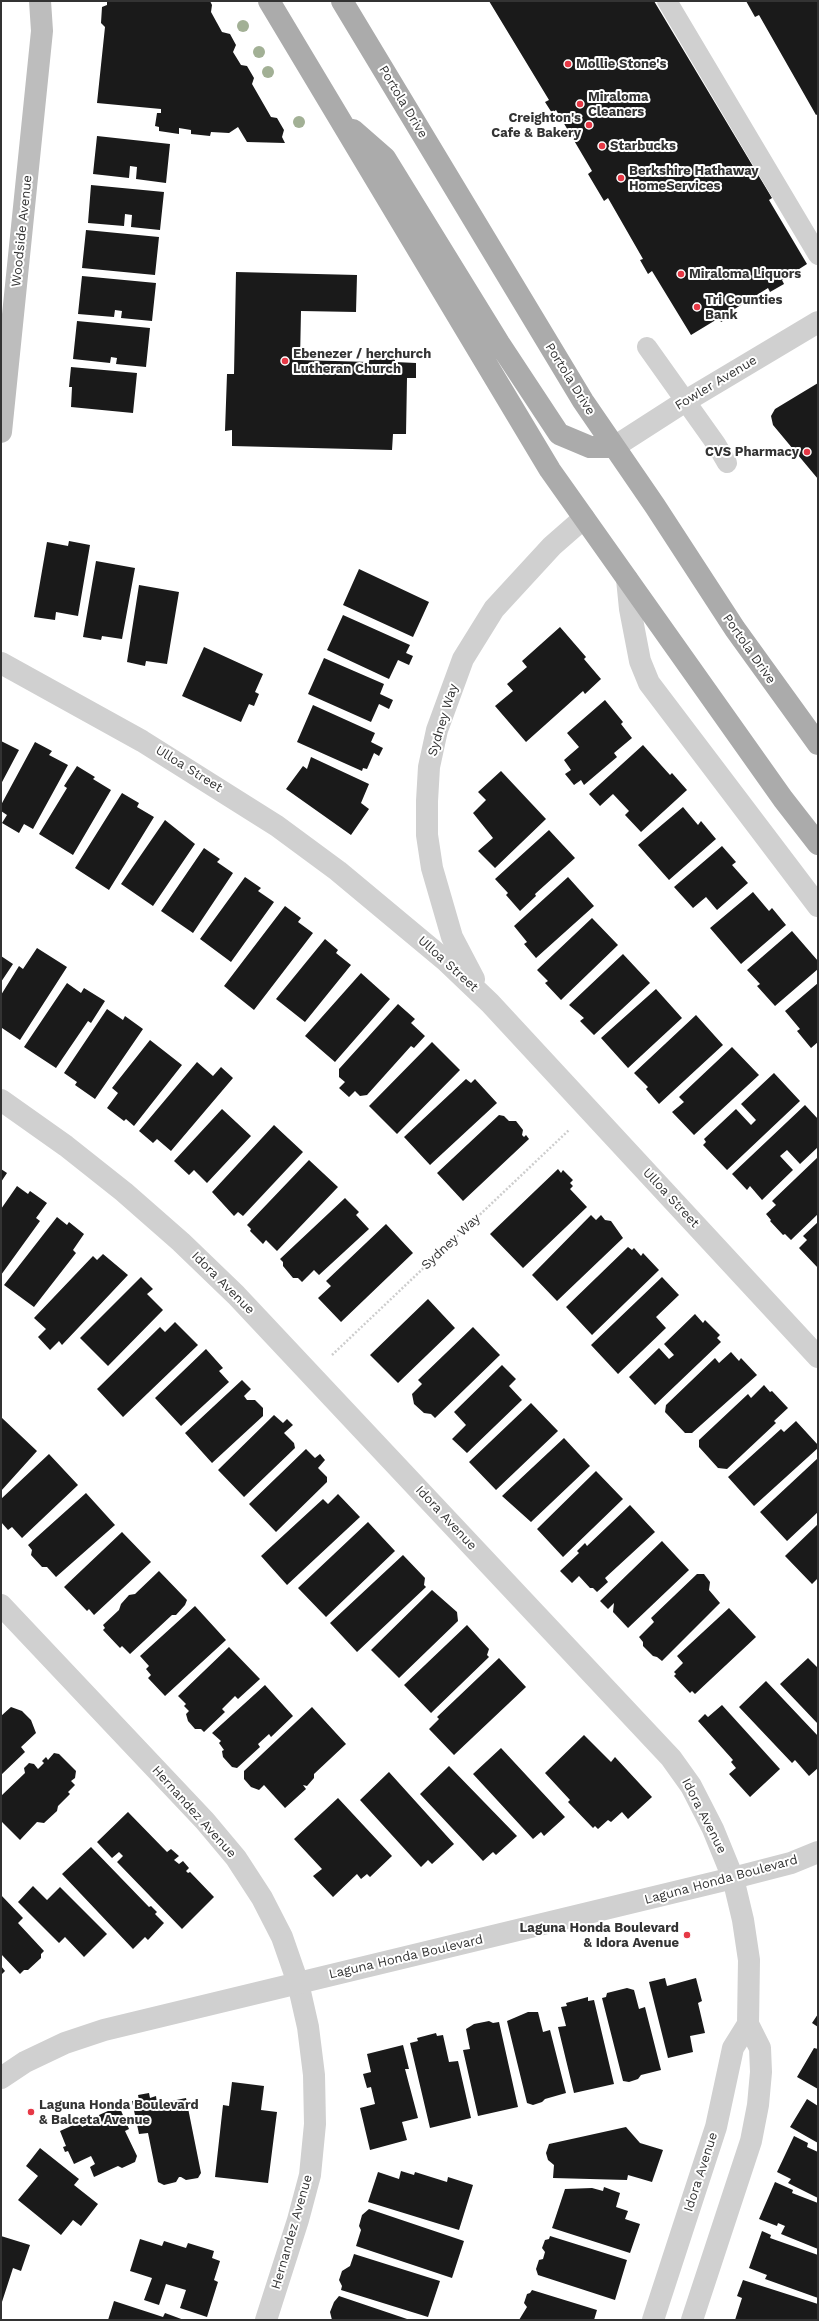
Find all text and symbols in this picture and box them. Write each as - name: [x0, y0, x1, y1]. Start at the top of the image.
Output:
- place label: Mollie Stone's: [576, 56, 666, 72]
- marker: Mollie Stone's: [563, 59, 573, 69]
- street label: Portola Drive: [375, 63, 431, 141]
- place label: Miraloma Cleaners: [588, 89, 648, 120]
- marker: Miraloma Cleaners: [575, 99, 585, 109]
- place label: Creighton's Cafe & Bakery: [491, 110, 581, 141]
- marker: Creighton's Cafe & Bakery: [584, 120, 594, 130]
- place label: Starbucks: [610, 138, 676, 154]
- marker: Starbucks: [597, 141, 607, 151]
- place label: Berkshire Hathaway HomeServices: [629, 163, 759, 194]
- marker: Berkshire Hathaway HomeServices: [616, 173, 626, 183]
- street label: Woodside Avenue: [8, 174, 36, 288]
- place label: Miraloma Liquors: [689, 266, 801, 282]
- marker: Miraloma Liquors: [676, 269, 686, 279]
- place label: Tri Counties Bank: [705, 292, 782, 323]
- marker: Tri Counties Bank: [692, 302, 702, 312]
- street label: Portola Drive: [542, 340, 598, 418]
- place label: Ebenezer / herchurch Lutheran Church: [293, 346, 431, 377]
- street label: Fowler Avenue: [672, 352, 760, 414]
- marker: Ebenezer / herchurch Lutheran Church: [280, 356, 290, 366]
- place label: CVS Pharmacy: [705, 444, 799, 460]
- marker: CVS Pharmacy: [802, 447, 812, 457]
- street label: Portola Drive: [719, 611, 779, 687]
- street label: Sydney Way: [425, 682, 461, 758]
- street label: Ulloa Street: [153, 742, 225, 796]
- street label: Ulloa Street: [415, 933, 481, 995]
- street label: Ulloa Street: [639, 1165, 703, 1231]
- street label: Sydney Way: [418, 1211, 484, 1273]
- street label: Idora Avenue: [188, 1248, 258, 1318]
- street label: Idora Avenue: [412, 1482, 480, 1554]
- street label: Hernandez Avenue: [148, 1763, 240, 1861]
- street label: Idora Avenue: [678, 1776, 730, 1856]
- street label: Laguna Honda Boulevard: [643, 1852, 799, 1908]
- place label: Laguna Honda Boulevard & Idora Avenue: [519, 1920, 679, 1951]
- marker: Laguna Honda Boulevard & Idora Avenue: [682, 1930, 692, 1940]
- street label: Laguna Honda Boulevard: [327, 1932, 485, 1982]
- place label: Laguna Honda Boulevard & Balceta Avenue: [39, 2097, 199, 2128]
- marker: Laguna Honda Boulevard & Balceta Avenue: [26, 2107, 36, 2117]
- street label: Idora Avenue: [681, 2130, 721, 2214]
- street label: Hernandez Avenue: [268, 2173, 316, 2291]

